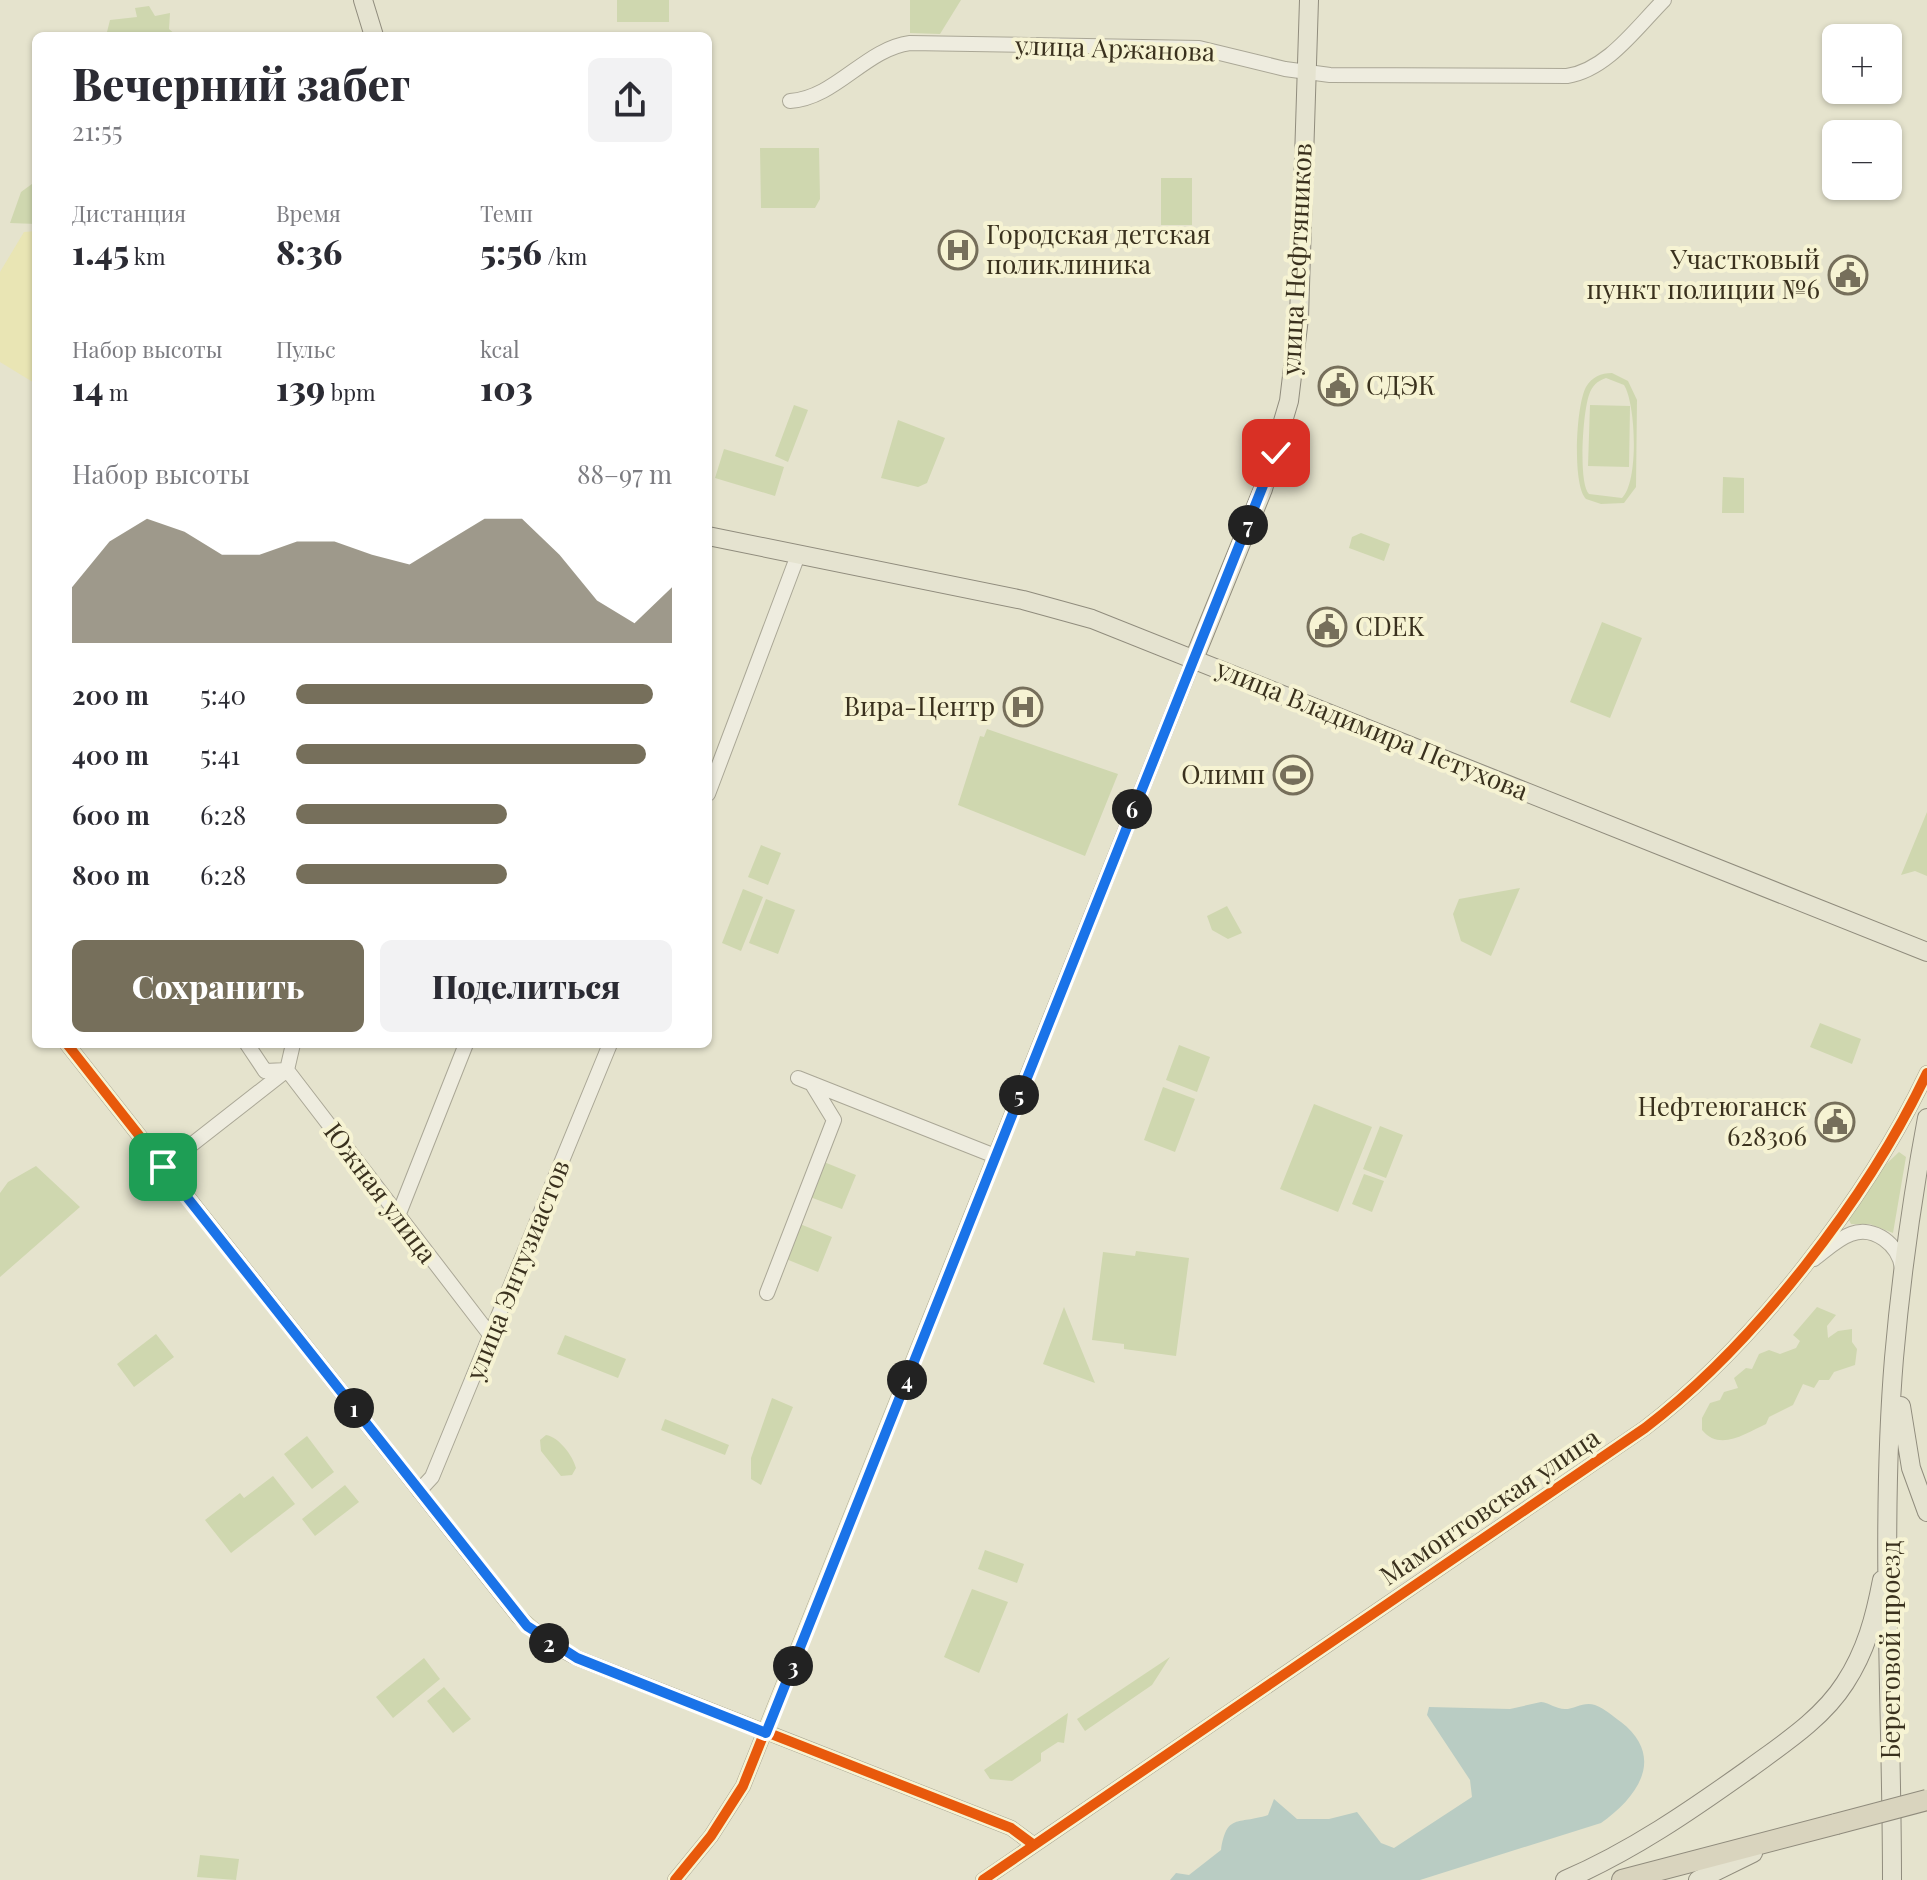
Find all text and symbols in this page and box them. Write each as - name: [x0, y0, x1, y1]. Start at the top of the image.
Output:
- map controls: [1822, 24, 1902, 200]
- button: +: [1822, 24, 1902, 104]
- street label: улица Аржанова: [1014, 26, 1216, 68]
- text: Вечерний забег: [72, 53, 410, 112]
- button: share: [588, 58, 672, 142]
- text: 21:55: [72, 113, 123, 148]
- button: −: [1822, 120, 1902, 200]
- street label: улица Нефтяников: [1272, 142, 1319, 377]
- text: Дистанция: [72, 198, 186, 228]
- text: Время: [276, 198, 341, 228]
- text: Темп: [480, 198, 533, 228]
- place label: Городская детская поликлиника: [986, 216, 1211, 281]
- text: 1.45: [72, 228, 129, 274]
- text: 8:36: [276, 228, 342, 274]
- text: 5:56: [480, 228, 542, 274]
- hospital icon: Городская детская поликлиника: [937, 229, 979, 271]
- text: km: [129, 241, 166, 271]
- text: /km: [542, 241, 587, 271]
- place label: Участковый пункт полиции №6: [1587, 241, 1820, 306]
- public building icon: Участковый пункт полиции №6: [1827, 254, 1869, 296]
- text: Набор высоты: [72, 334, 222, 364]
- text: Пульс: [276, 334, 336, 364]
- text: kcal: [480, 334, 519, 364]
- text: 14: [72, 364, 104, 410]
- text: 139: [276, 364, 325, 410]
- text: 103: [480, 364, 533, 410]
- public building icon: СДЭК: [1317, 365, 1359, 407]
- place label: СДЭК: [1366, 367, 1436, 402]
- text: m: [104, 377, 129, 407]
- text: bpm: [325, 377, 376, 407]
- pin: [1242, 419, 1310, 487]
- icon: check: [1254, 431, 1298, 475]
- text: Набор высоты: [72, 456, 250, 491]
- text: 88–97 m: [577, 456, 672, 491]
- pin: 7: [1228, 505, 1268, 545]
- text: 7: [1243, 510, 1253, 540]
- public building icon: CDEK: [1306, 606, 1348, 648]
- place label: CDEK: [1355, 608, 1424, 643]
- street label: улица Владимира Петухова: [1210, 650, 1534, 807]
- text: 200 m: [72, 677, 149, 712]
- text: 5:40: [200, 677, 246, 712]
- hospital icon: Вира-Центр: [1002, 686, 1044, 728]
- place label: Вира-Центр: [844, 688, 995, 723]
- text: 400 m: [72, 737, 149, 772]
- text: 5:41: [200, 737, 240, 772]
- sports icon: Олимп: [1272, 754, 1314, 796]
- place label: Олимп: [1181, 756, 1265, 791]
- pin: 6: [1112, 789, 1152, 829]
- text: 6: [1126, 794, 1138, 824]
- text: 600 m: [72, 797, 150, 832]
- text: 6:28: [200, 797, 246, 832]
- text: 800 m: [72, 857, 150, 892]
- text: 6:28: [200, 857, 246, 892]
- button: Сохранить: [72, 940, 364, 1032]
- button: Поделиться: [380, 940, 672, 1032]
- pin: 5: [999, 1075, 1039, 1115]
- text: 5: [1014, 1080, 1024, 1110]
- place label: Нефтеюганск 628306: [1637, 1088, 1807, 1153]
- public building icon: Нефтеюганск 628306: [1814, 1101, 1856, 1143]
- street label: Южная улица: [317, 1115, 446, 1270]
- pin: [129, 1133, 197, 1201]
- icon: arrive: [141, 1145, 185, 1189]
- street label: улица Энтузиастов: [456, 1154, 577, 1386]
- pin: 4: [887, 1360, 927, 1400]
- text: 4: [901, 1365, 913, 1395]
- pin: 1: [334, 1388, 374, 1428]
- text: 1: [350, 1393, 358, 1423]
- street label: Мамонтовская улица: [1372, 1419, 1606, 1592]
- street label: Береговой проезд: [1872, 1540, 1907, 1759]
- pin: 2: [529, 1623, 569, 1663]
- text: 2: [543, 1628, 555, 1658]
- pin: 3: [773, 1646, 813, 1686]
- text: 3: [788, 1651, 798, 1681]

